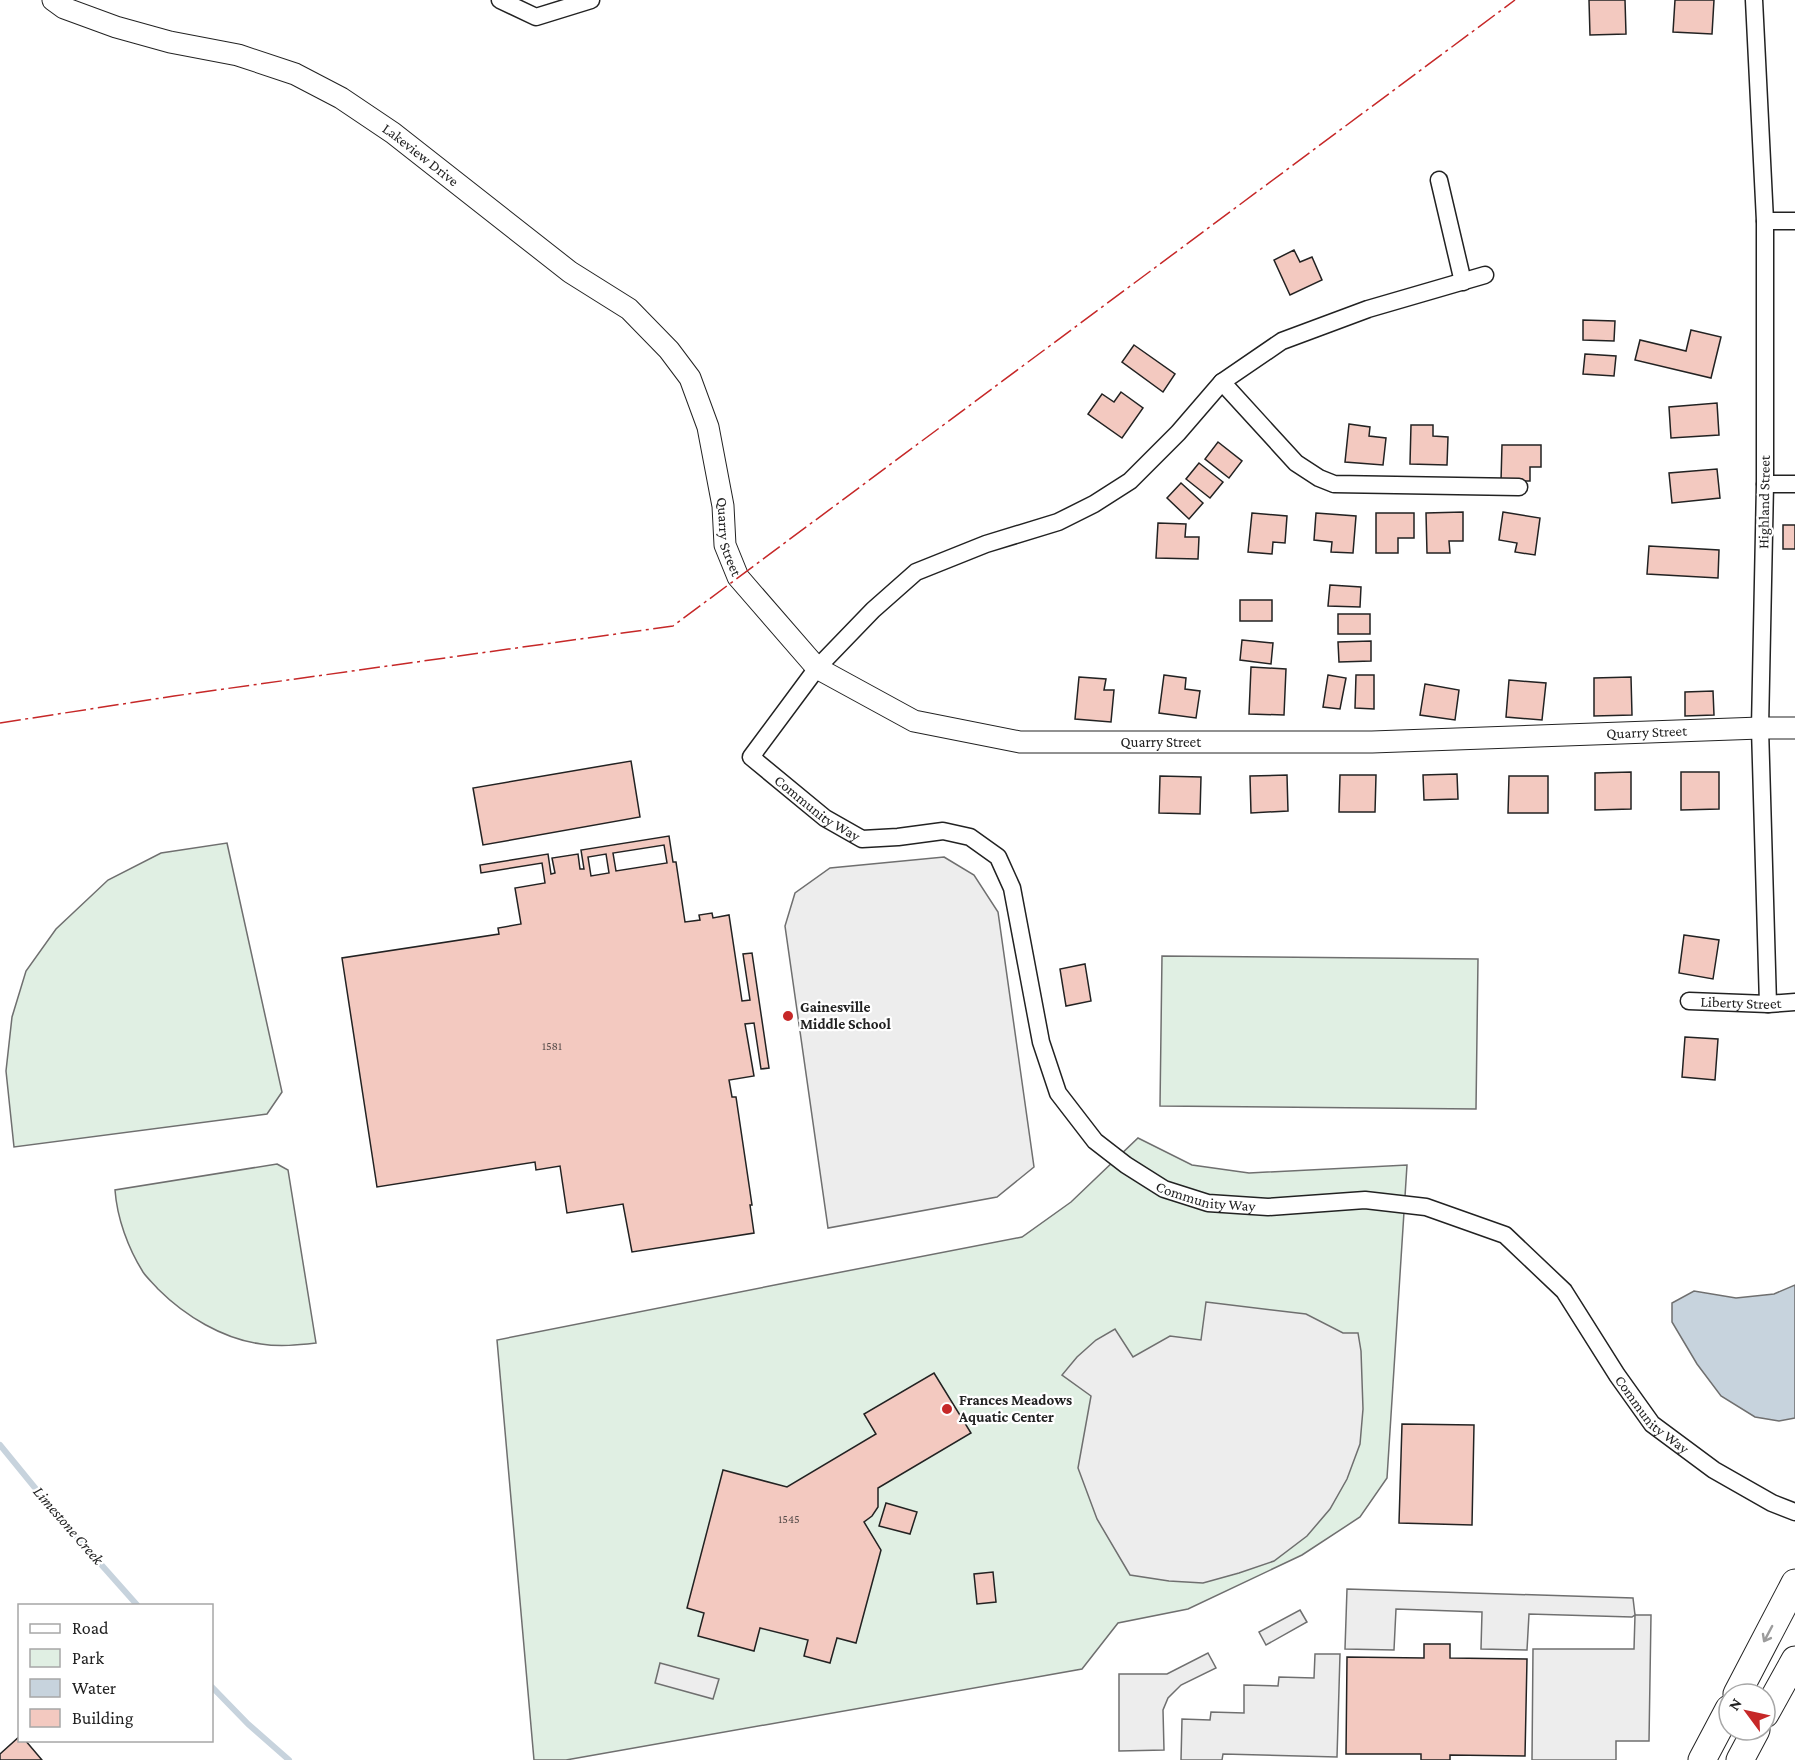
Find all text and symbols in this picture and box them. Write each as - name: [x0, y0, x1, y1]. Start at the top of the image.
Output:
- street label: Lakeview Drive: [379, 120, 462, 190]
- street label: Highland Street: [1755, 454, 1774, 549]
- street label: Quarry Street: [714, 496, 745, 579]
- street label: Quarry Street: [1606, 723, 1688, 742]
- street label: Quarry Street: [1121, 734, 1202, 751]
- street label: Community Way: [771, 772, 863, 845]
- street label: Liberty Street: [1700, 993, 1783, 1012]
- place label: Gainesville Middle School: [800, 999, 891, 1032]
- marker: Gainesville Middle School: [781, 1009, 795, 1023]
- house number: 1581: [542, 1039, 562, 1053]
- street label: Community Way: [1153, 1178, 1256, 1215]
- street label: Community Way: [1612, 1372, 1692, 1458]
- place label: Frances Meadows Aquatic Center: [958, 1392, 1072, 1425]
- marker: Frances Meadows Aquatic Center: [940, 1402, 954, 1416]
- water label: Limestone Creek: [30, 1483, 108, 1568]
- house number: 1545: [778, 1512, 800, 1526]
- legend: [18, 1604, 213, 1742]
- text: Road: [72, 1618, 109, 1638]
- one-way arrow: [1762, 1625, 1773, 1643]
- text: Park: [72, 1648, 104, 1668]
- text: Water: [72, 1678, 117, 1698]
- north arrow: [1717, 1682, 1777, 1742]
- text: N: [1725, 1695, 1745, 1713]
- text: Building: [72, 1708, 134, 1728]

